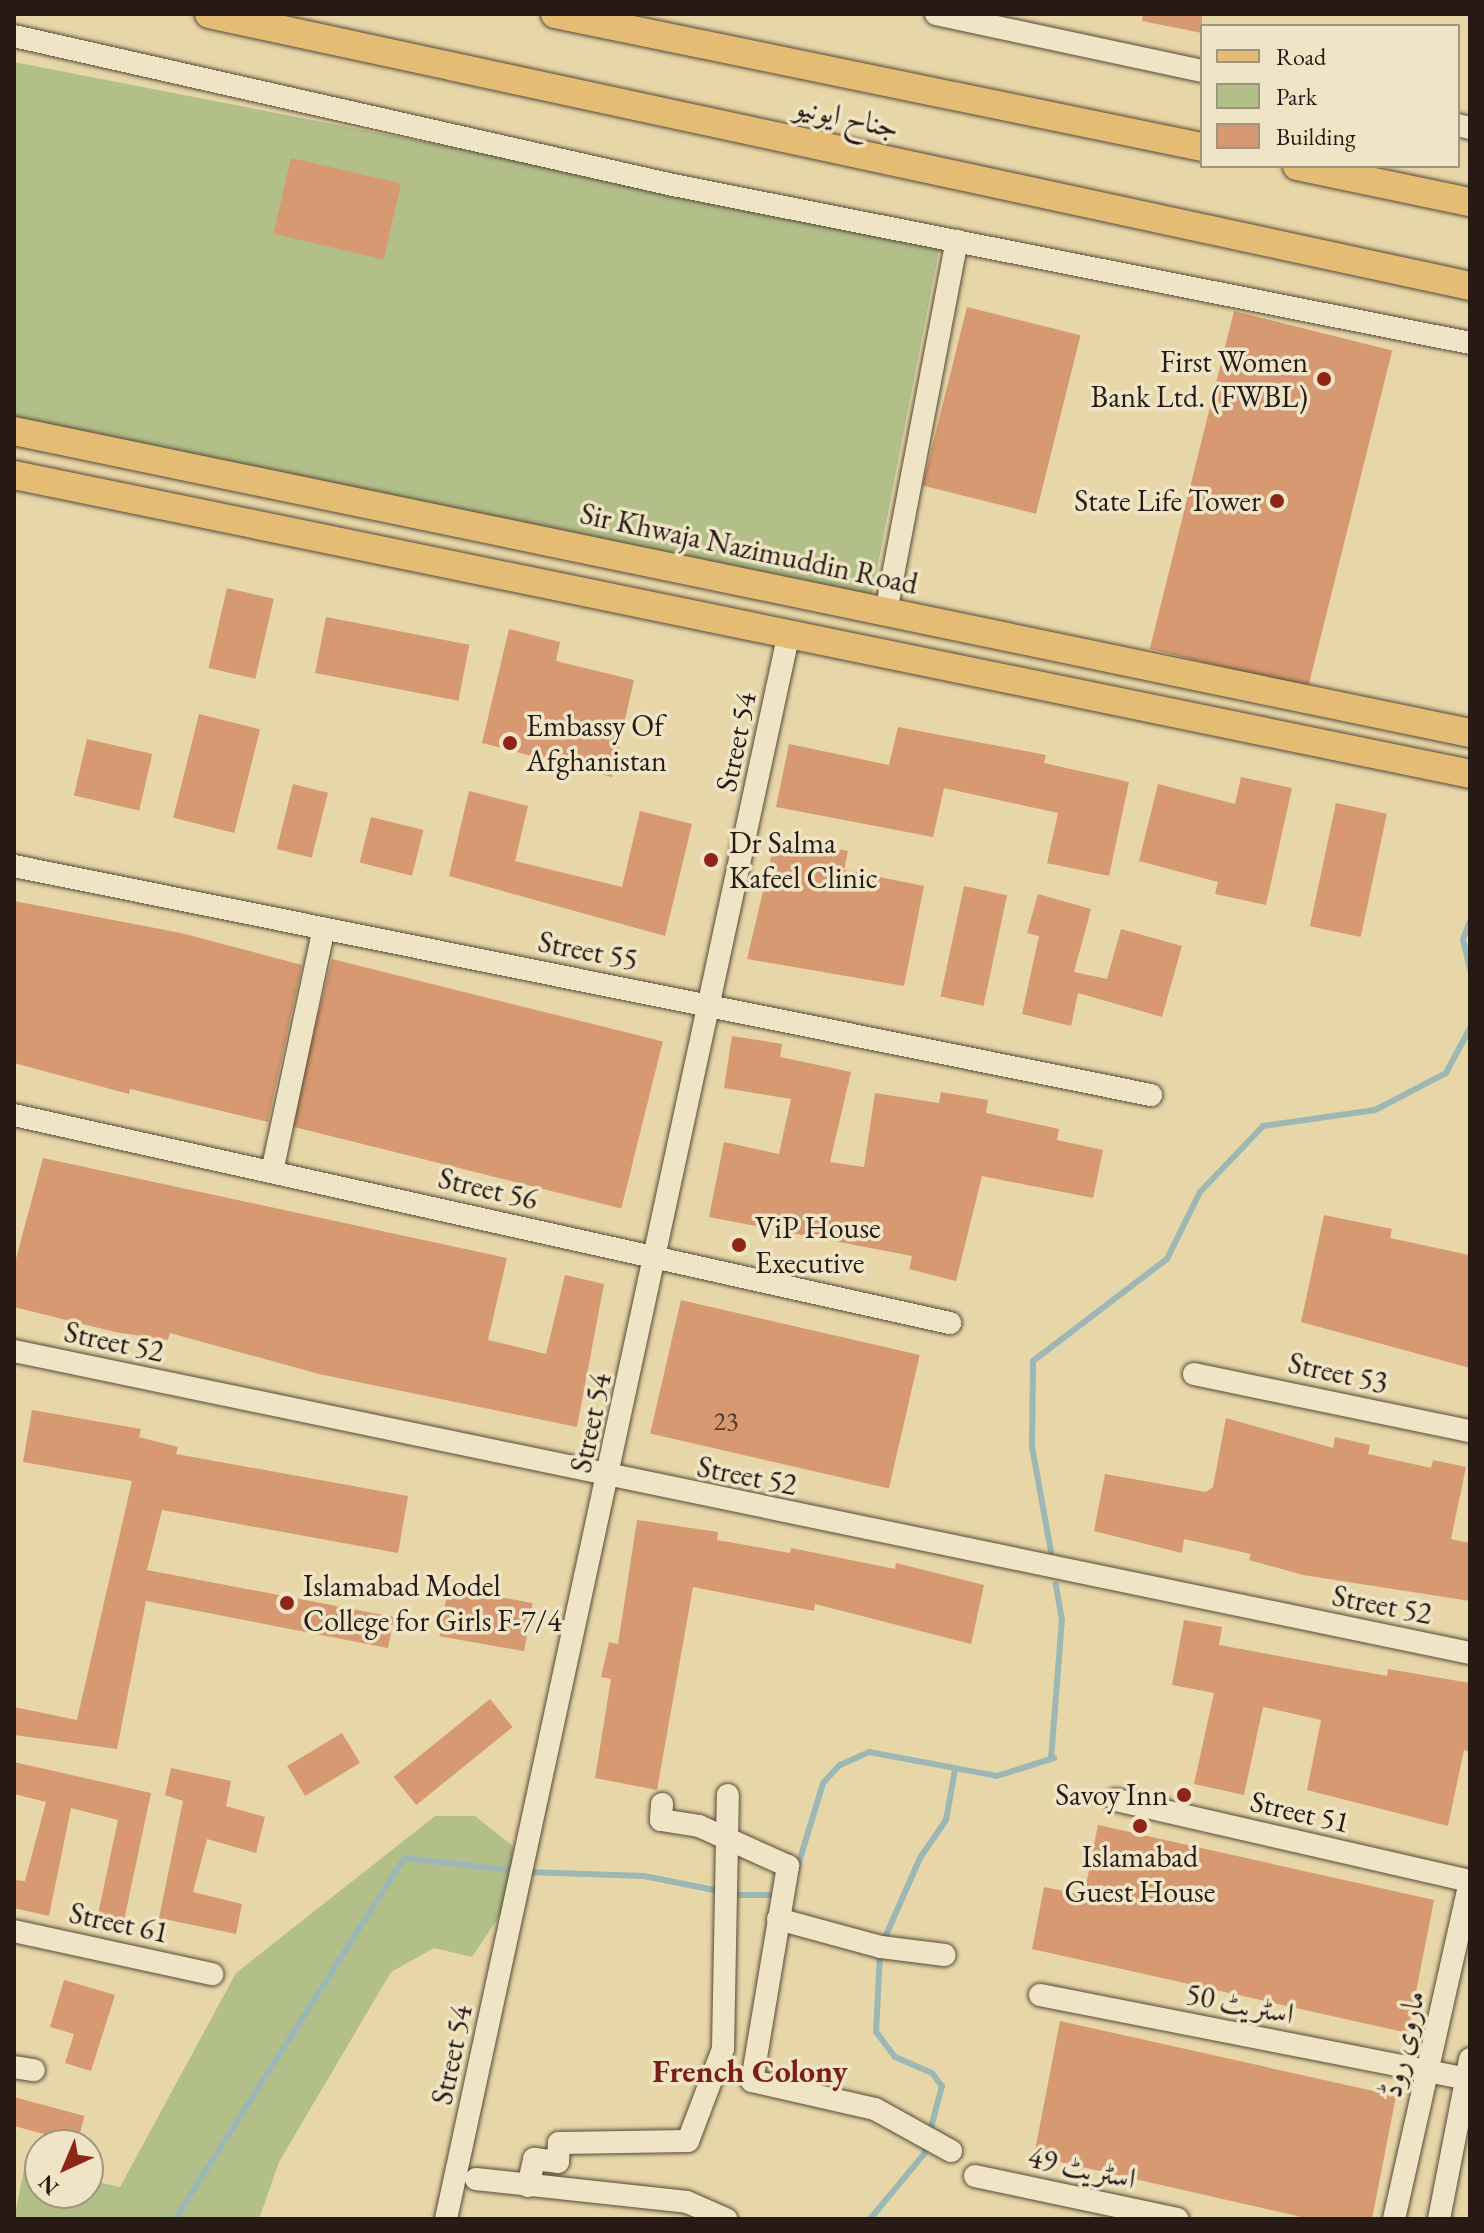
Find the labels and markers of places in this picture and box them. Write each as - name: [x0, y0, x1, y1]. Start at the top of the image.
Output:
- place label: First Women Bank Ltd. (FWBL): [1091, 344, 1308, 414]
- marker: First Women Bank Ltd. (FWBL): [1315, 370, 1333, 388]
- place label: State Life Tower: [1074, 483, 1261, 519]
- marker: State Life Tower: [1268, 492, 1286, 510]
- place label: Embassy Of Afghanistan: [526, 708, 667, 778]
- marker: Embassy Of Afghanistan: [501, 734, 519, 752]
- place label: Dr Salma Kafeel Clinic: [729, 825, 878, 896]
- marker: Dr Salma Kafeel Clinic: [700, 849, 722, 871]
- place label: ViP House Executive: [755, 1210, 881, 1280]
- marker: ViP House Executive: [730, 1236, 748, 1254]
- place label: Islamabad Model College for Girls F-7/4: [303, 1568, 562, 1638]
- marker: Islamabad Model College for Girls F-7/4: [278, 1594, 296, 1612]
- place label: Savoy Inn: [1055, 1777, 1168, 1813]
- marker: Savoy Inn: [1175, 1786, 1193, 1804]
- marker: Islamabad Guest House: [1131, 1817, 1149, 1835]
- place label: Islamabad Guest House: [1065, 1839, 1215, 1910]

